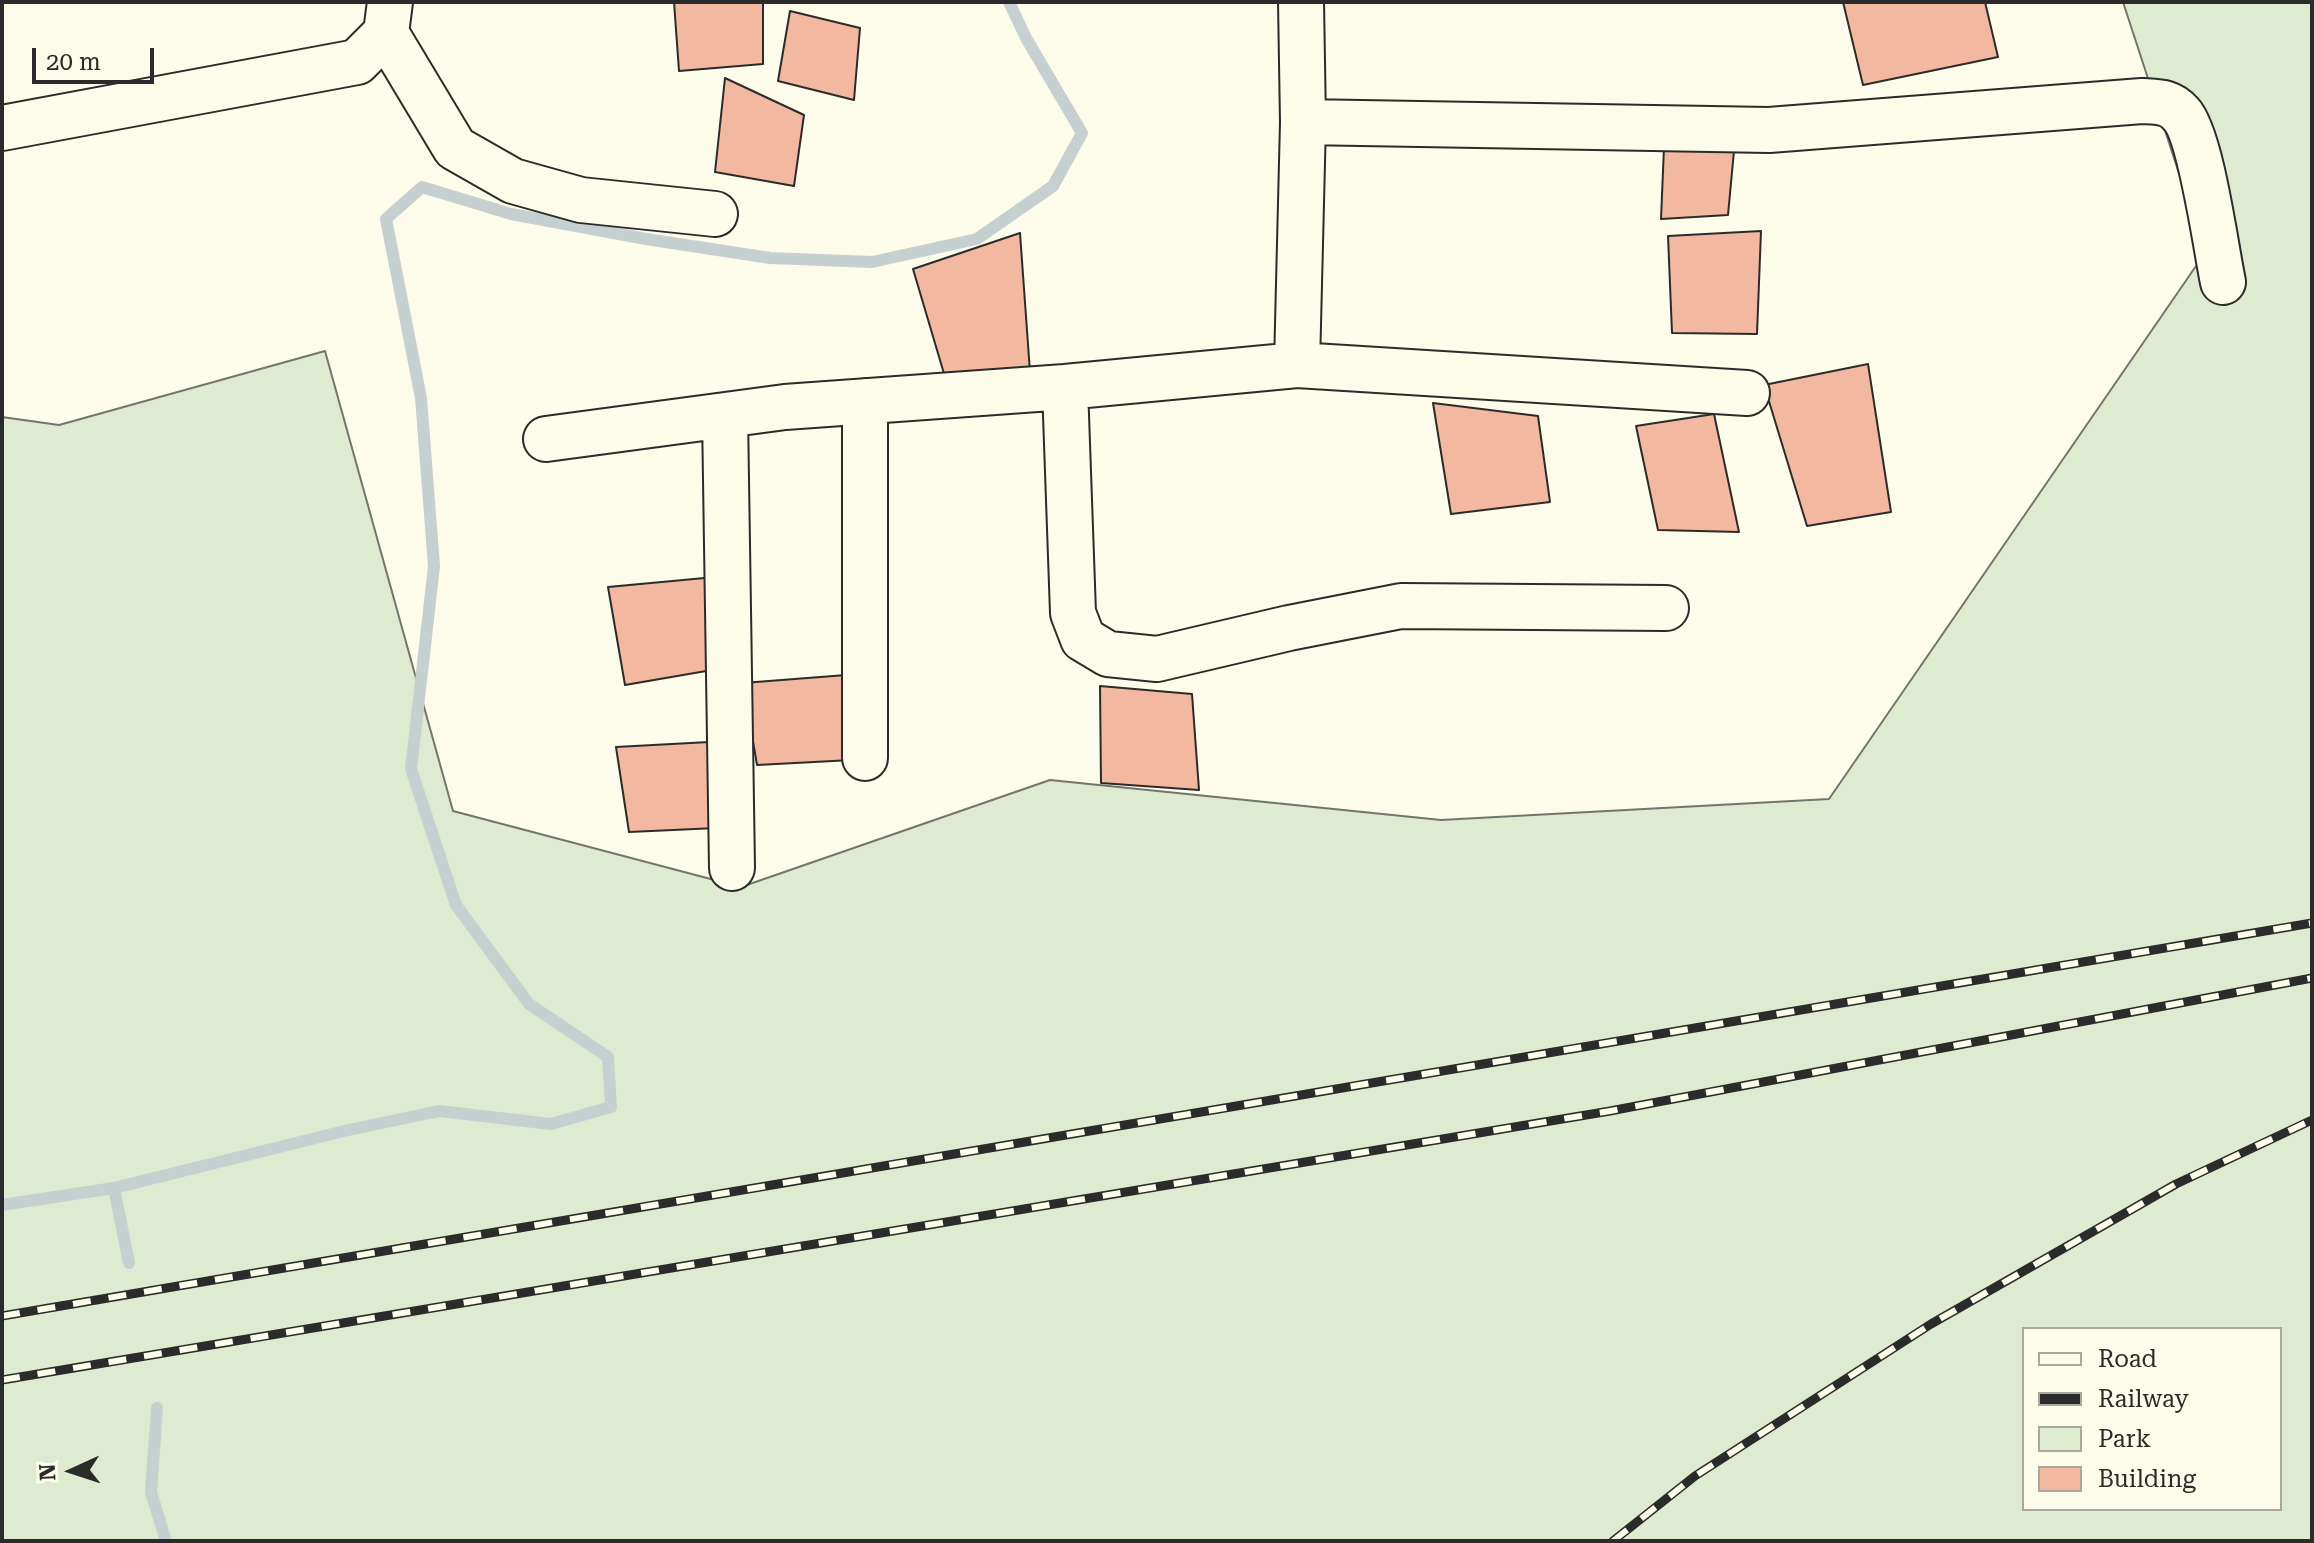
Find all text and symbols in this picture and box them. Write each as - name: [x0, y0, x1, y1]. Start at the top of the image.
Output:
- scale bar: [36, 32, 158, 82]
- text: 20 m: [46, 48, 101, 76]
- legend: [2022, 1327, 2282, 1511]
- text: Road: [2098, 1345, 2157, 1373]
- text: Railway: [2098, 1385, 2189, 1413]
- text: Park: [2098, 1425, 2151, 1453]
- north arrow: [32, 1431, 112, 1511]
- text: N: [35, 1463, 60, 1481]
- text: Building: [2098, 1465, 2196, 1493]

